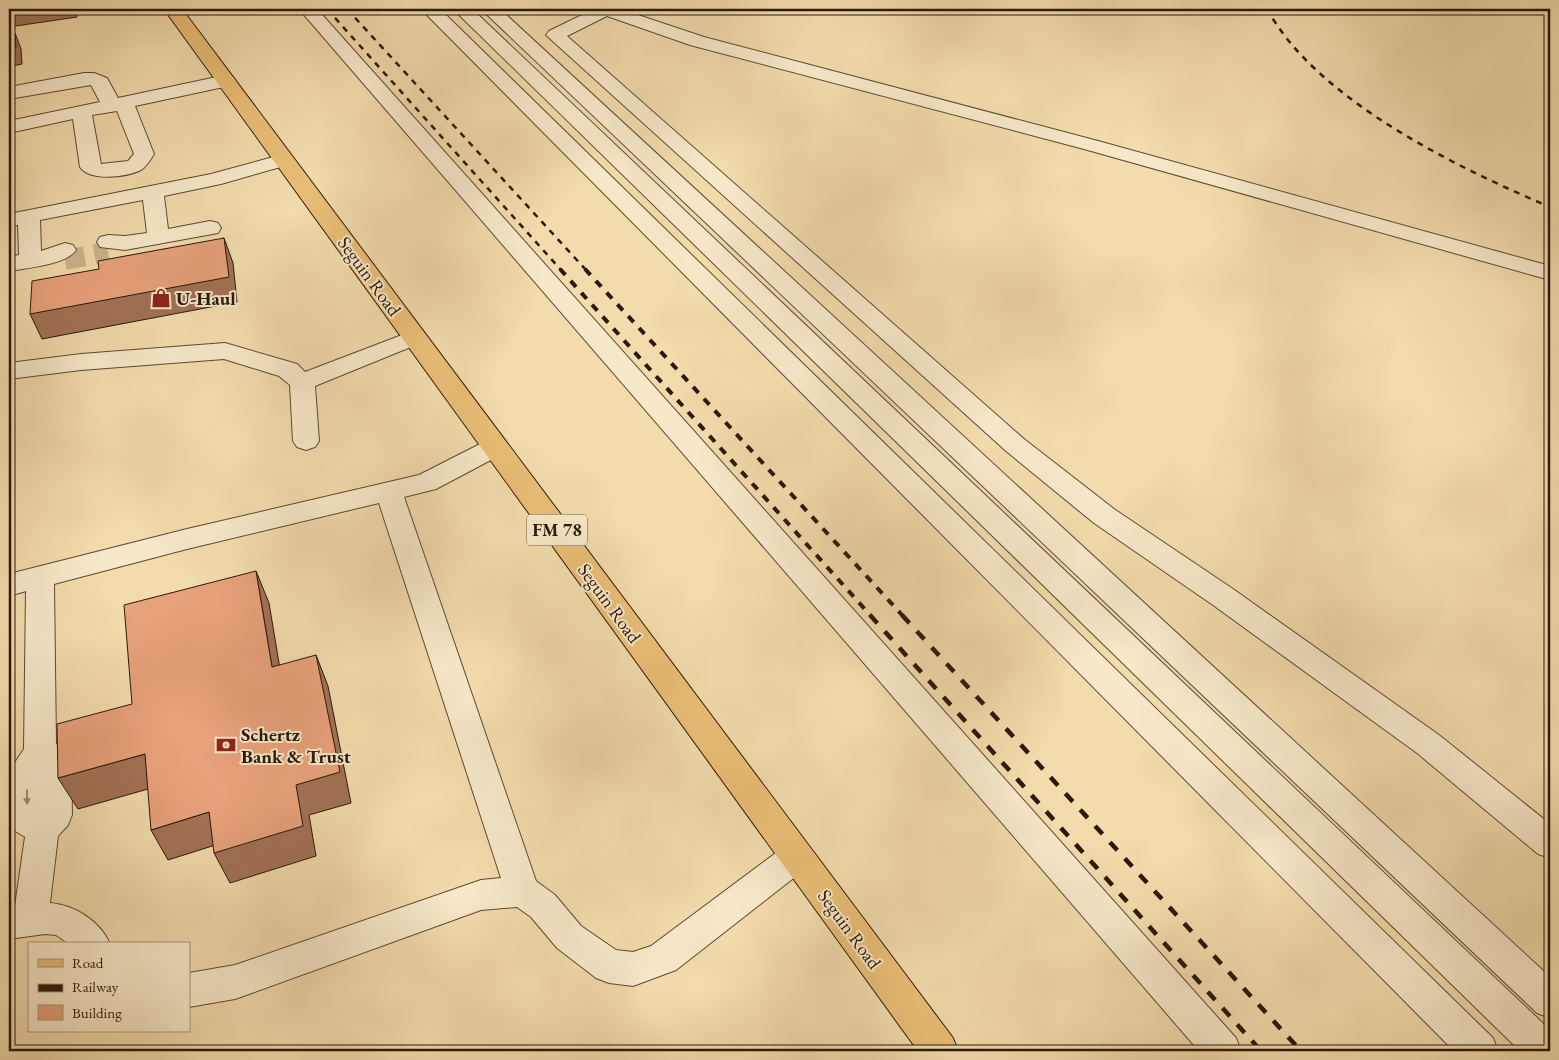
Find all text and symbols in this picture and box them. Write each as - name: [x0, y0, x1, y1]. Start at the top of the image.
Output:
- street label: Seguin Road: [332, 231, 407, 321]
- place label: U-Haul: [176, 286, 236, 311]
- shop icon: U-Haul: [150, 287, 172, 309]
- road number: FM 78: [527, 514, 587, 546]
- street label: Seguin Road: [572, 558, 647, 648]
- place label: Schertz Bank & Trust: [241, 722, 351, 769]
- bank icon: Schertz Bank & Trust: [215, 734, 237, 756]
- one-way arrow: [23, 790, 31, 806]
- street label: Seguin Road: [812, 884, 887, 974]
- legend: [28, 942, 190, 1032]
- text: Road: [72, 953, 104, 972]
- text: Railway: [72, 977, 119, 996]
- text: Building: [72, 1003, 122, 1022]

